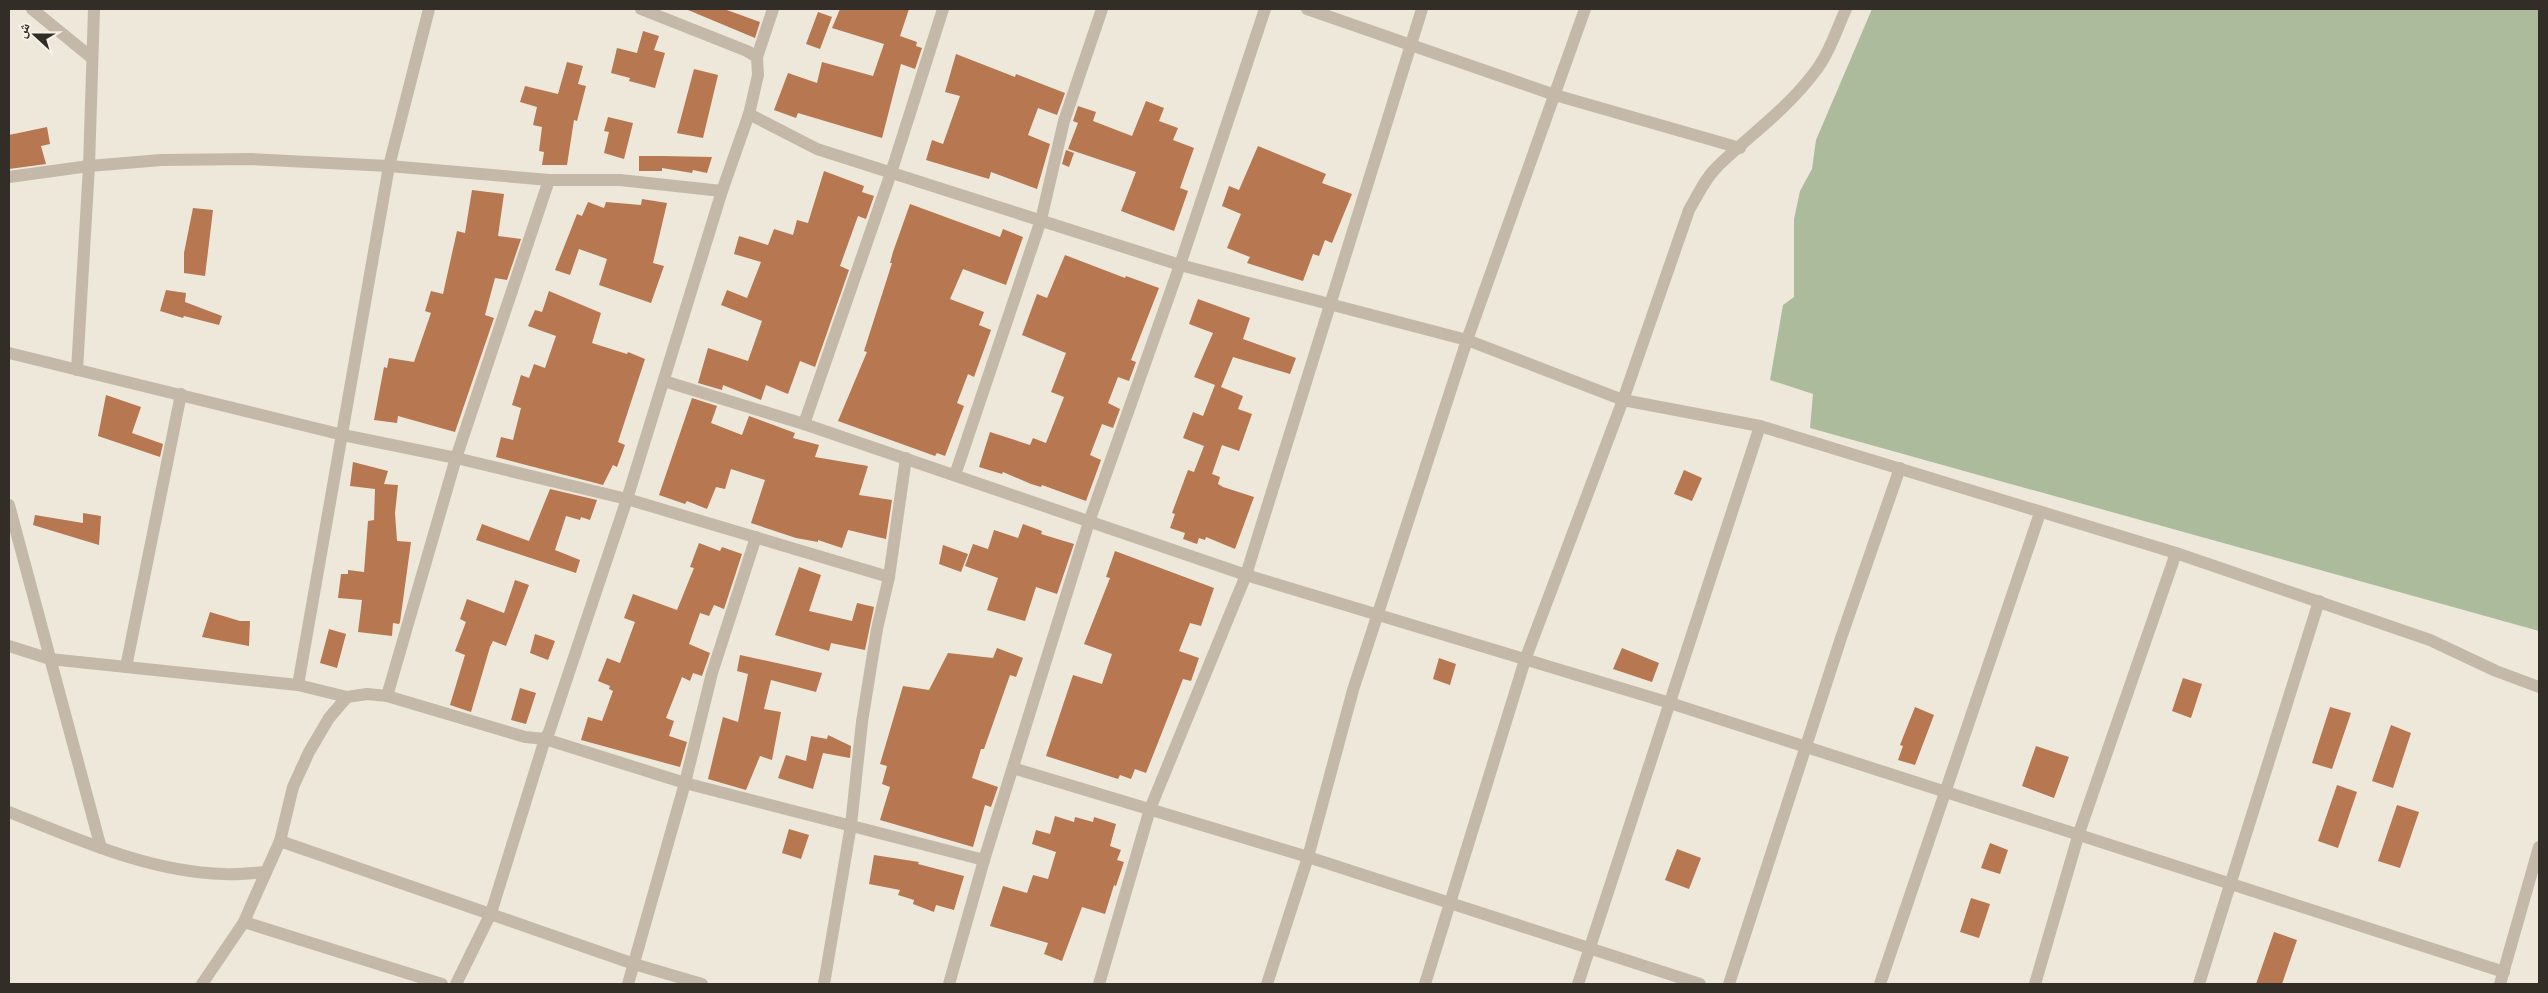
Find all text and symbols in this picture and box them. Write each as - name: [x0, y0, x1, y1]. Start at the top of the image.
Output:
- north arrow: [10, 10, 60, 60]
- text: ش: [12, 20, 34, 41]

